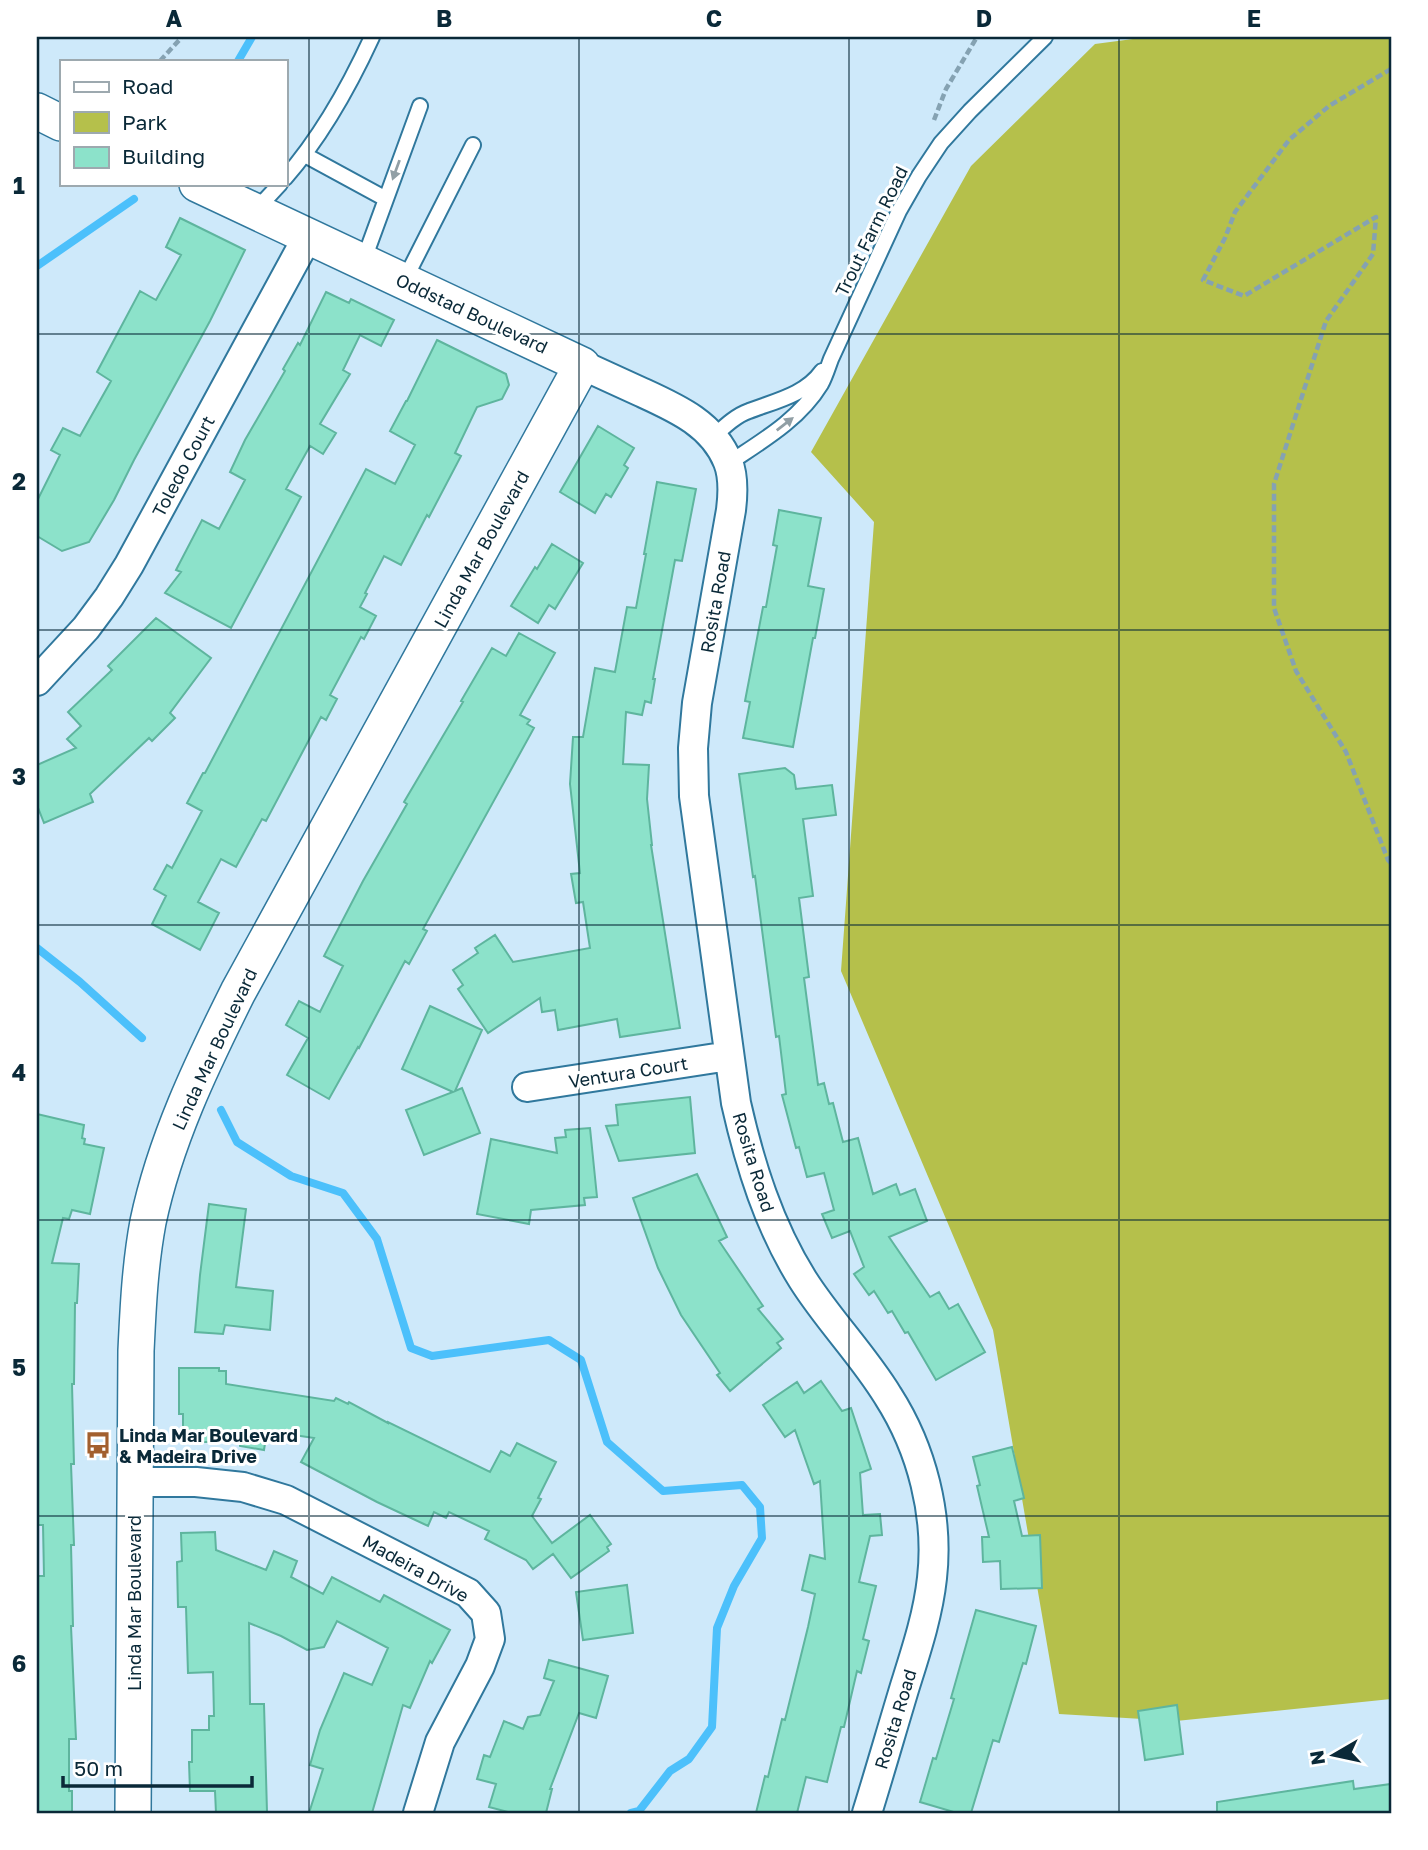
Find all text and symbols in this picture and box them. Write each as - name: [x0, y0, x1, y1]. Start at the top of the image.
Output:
- text: A: [166, 4, 183, 32]
- text: B: [436, 4, 452, 32]
- text: C: [706, 4, 722, 32]
- text: D: [976, 4, 992, 32]
- text: E: [1247, 4, 1261, 32]
- legend: [60, 60, 287, 186]
- text: Road: [122, 73, 173, 99]
- text: Park: [122, 109, 168, 135]
- text: Building: [122, 143, 205, 169]
- one-way arrow: [391, 159, 402, 180]
- street label: Trout Farm Road: [830, 162, 912, 300]
- text: 1: [13, 171, 25, 199]
- street label: Oddstad Boulevard: [393, 268, 551, 358]
- street label: Toledo Court: [147, 412, 219, 520]
- one-way arrow: [775, 417, 793, 432]
- text: 2: [12, 467, 26, 495]
- street label: Linda Mar Boulevard: [429, 467, 533, 631]
- street label: Rosita Road: [695, 549, 735, 655]
- text: 3: [12, 762, 26, 790]
- street label: Linda Mar Boulevard: [167, 965, 261, 1133]
- street label: Ventura Court: [567, 1052, 689, 1092]
- text: 4: [12, 1058, 26, 1086]
- street label: Rosita Road: [728, 1109, 780, 1215]
- text: 5: [12, 1353, 26, 1381]
- place label: Linda Mar Boulevard & Madeira Drive: [119, 1424, 298, 1467]
- bus stop icon: Linda Mar Boulevard & Madeira Drive: [83, 1430, 113, 1460]
- street label: Linda Mar Boulevard: [123, 1515, 145, 1691]
- street label: Madeira Drive: [359, 1530, 473, 1606]
- text: 6: [12, 1649, 26, 1677]
- street label: Rosita Road: [869, 1666, 921, 1772]
- north arrow: [1298, 1720, 1368, 1790]
- scale bar: [63, 1745, 252, 1789]
- text: N: [1304, 1749, 1329, 1767]
- text: 50 m: [74, 1755, 123, 1781]

